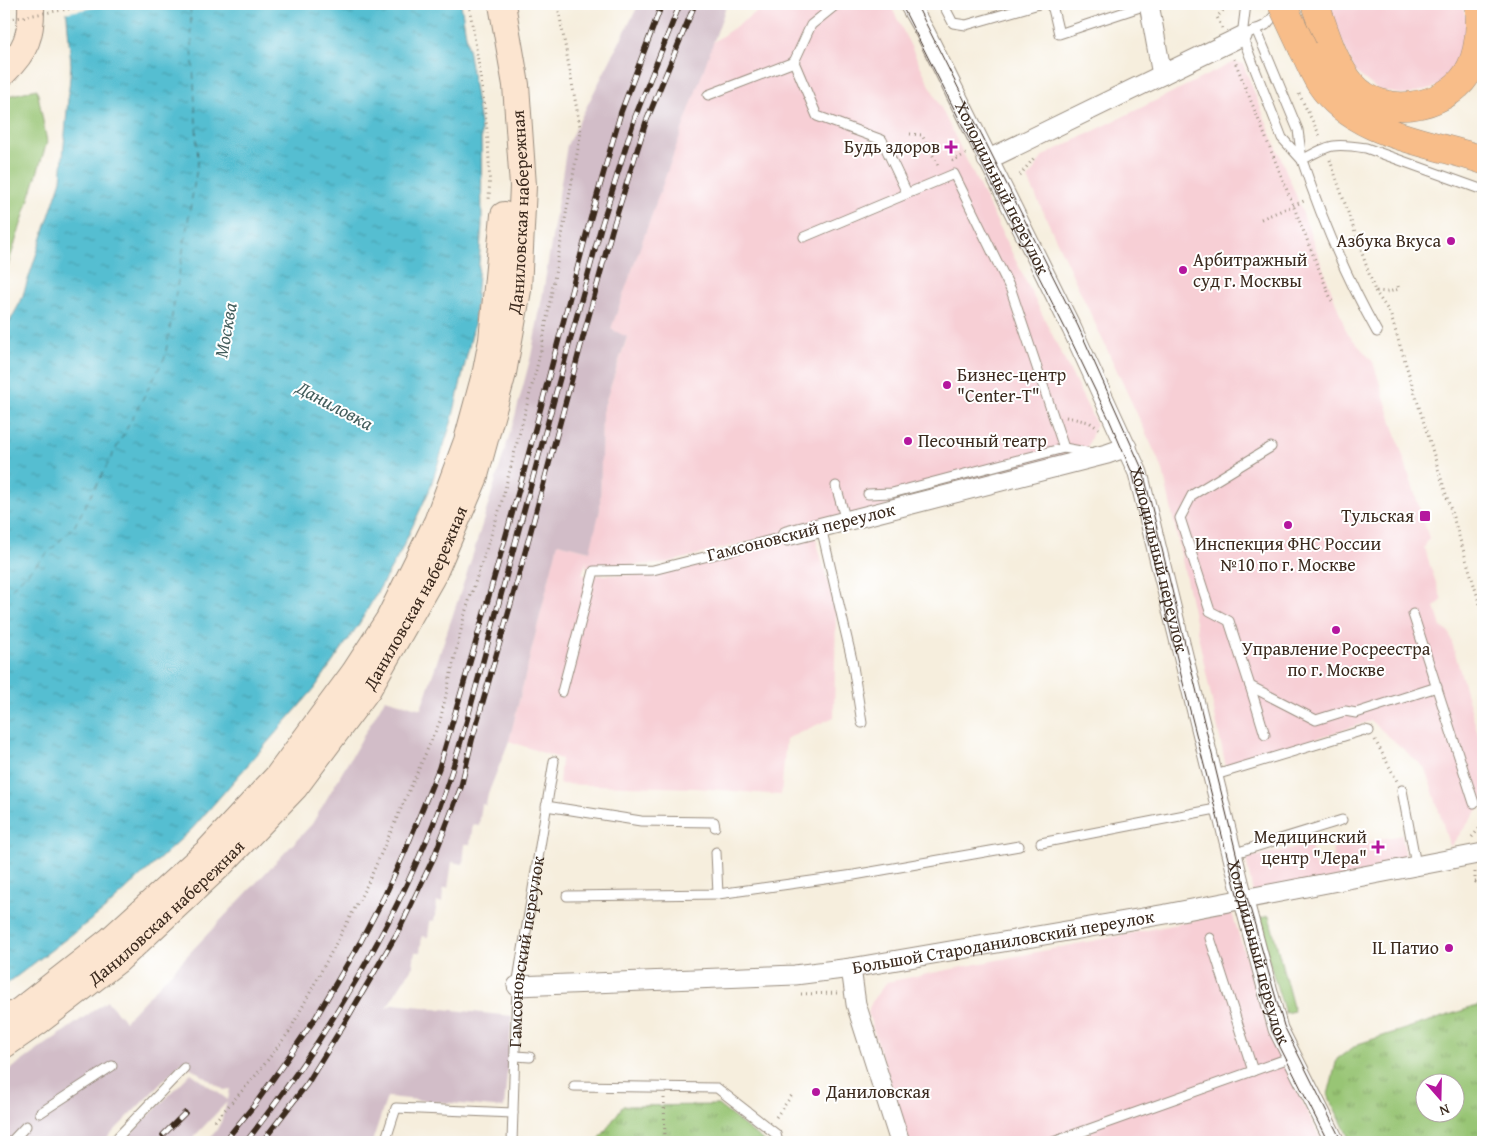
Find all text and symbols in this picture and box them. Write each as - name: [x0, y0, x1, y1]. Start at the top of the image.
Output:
- street label: Холодильный переулок: [948, 96, 1057, 279]
- street label: Даниловская набережная: [500, 109, 536, 317]
- place label: Будь здоров: [844, 133, 940, 160]
- marker: Будь здоров: [944, 140, 958, 154]
- place label: Азбука Вкуса: [1337, 227, 1441, 254]
- marker: Азбука Вкуса: [1445, 235, 1457, 247]
- place label: Арбитражный суд г. Москвы: [1193, 246, 1308, 294]
- marker: Арбитражный суд г. Москвы: [1177, 264, 1189, 276]
- water label: Москва: [206, 300, 244, 360]
- place label: Бизнес-центр "Center-T": [957, 361, 1067, 409]
- water label: Даниловка: [291, 373, 379, 437]
- marker: Бизнес-центр "Center-T": [941, 379, 953, 391]
- place label: Песочный театр: [918, 427, 1047, 454]
- marker: Песочный театр: [902, 435, 914, 447]
- street label: Холодильный переулок: [1124, 461, 1196, 656]
- street label: Гамсоновский переулок: [704, 495, 898, 568]
- street label: Даниловская набережная: [356, 502, 474, 696]
- place label: Тульская: [1341, 502, 1414, 529]
- marker: Тульская: [1418, 509, 1432, 523]
- marker: Инспекция ФНС России №10 по г. Москве: [1282, 519, 1294, 531]
- place label: Инспекция ФНС России №10 по г. Москве: [1195, 530, 1381, 578]
- marker: Управление Росреестра по г. Москве: [1330, 624, 1342, 636]
- place label: Управление Росреестра по г. Москве: [1242, 635, 1431, 683]
- place label: Медицинский центр "Лера": [1254, 823, 1367, 871]
- street label: Даниловская набережная: [81, 833, 251, 992]
- marker: Медицинский центр "Лера": [1371, 840, 1385, 854]
- street label: Гамсоновский переулок: [501, 853, 551, 1048]
- street label: Холодильный переулок: [1221, 857, 1298, 1050]
- street label: Большой Староданиловский переулок: [850, 902, 1157, 981]
- place label: IL Патио: [1372, 934, 1439, 961]
- marker: IL Патио: [1443, 942, 1455, 954]
- north arrow: [1414, 1074, 1464, 1124]
- place label: Даниловская: [825, 1078, 930, 1105]
- marker: Даниловская: [810, 1086, 822, 1098]
- text: N: [1436, 1099, 1452, 1121]

